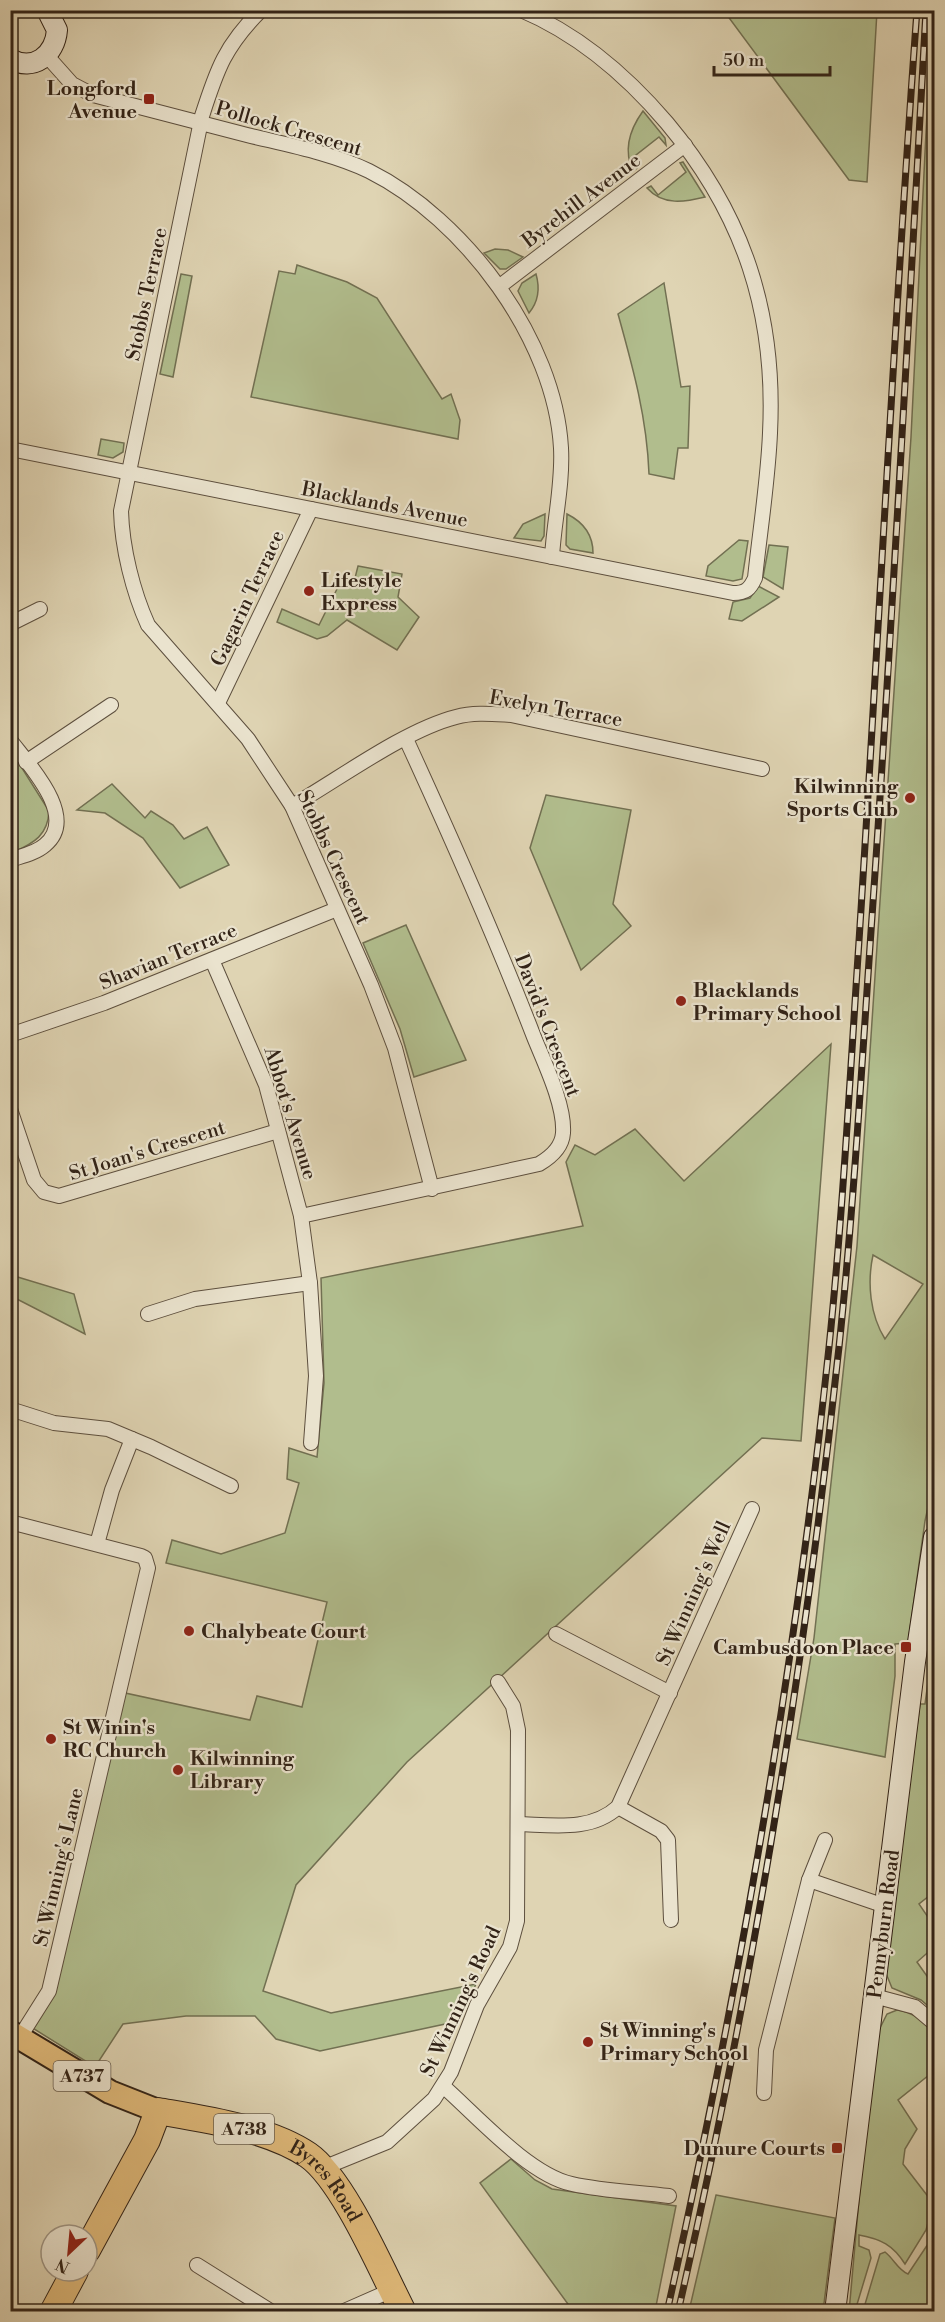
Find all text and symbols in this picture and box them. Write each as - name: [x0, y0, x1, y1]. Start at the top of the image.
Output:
- scale bar: [714, 39, 830, 77]
- text: 50 m: [723, 49, 765, 72]
- place label: Longford Avenue: [47, 77, 137, 125]
- marker: Longford Avenue: [142, 92, 156, 106]
- street label: Pollock Crescent: [212, 97, 365, 162]
- street label: Byrehill Avenue: [517, 148, 646, 255]
- street label: Stobbs Terrace: [121, 225, 174, 363]
- street label: Blacklands Avenue: [299, 477, 470, 534]
- street label: Gagarin Terrace: [206, 527, 291, 671]
- place label: Lifestyle Express: [321, 569, 402, 617]
- marker: Lifestyle Express: [302, 584, 316, 598]
- street label: Evelyn Terrace: [487, 685, 624, 734]
- place label: Kilwinning Sports Club: [787, 775, 899, 823]
- street label: Stobbs Crescent: [291, 786, 375, 929]
- marker: Kilwinning Sports Club: [903, 791, 917, 805]
- street label: Shavian Terrace: [96, 918, 241, 996]
- street label: David's Crescent: [508, 951, 585, 1101]
- place label: Blacklands Primary School: [693, 979, 842, 1027]
- marker: Blacklands Primary School: [674, 994, 688, 1008]
- street label: Abbot's Avenue: [257, 1043, 322, 1183]
- street label: St Joan's Crescent: [66, 1116, 229, 1187]
- street label: St Winning's Well: [651, 1517, 737, 1670]
- place label: Chalybeate Court: [201, 1620, 367, 1645]
- marker: Chalybeate Court: [182, 1624, 196, 1638]
- place label: Cambusdoon Place: [713, 1636, 894, 1661]
- marker: Cambusdoon Place: [899, 1640, 913, 1654]
- place label: St Winin's RC Church: [63, 1716, 167, 1764]
- marker: St Winin's RC Church: [44, 1732, 58, 1746]
- place label: Kilwinning Library: [190, 1747, 295, 1795]
- marker: Kilwinning Library: [171, 1763, 185, 1777]
- street label: St Winning's Lane: [29, 1786, 90, 1949]
- street label: Pennyburn Road: [863, 1848, 906, 2000]
- street label: St Winning's Road: [416, 1922, 507, 2081]
- place label: St Winning's Primary School: [600, 2019, 749, 2067]
- marker: St Winning's Primary School: [581, 2035, 595, 2049]
- road number: A737: [54, 2061, 110, 2091]
- road number: A738: [214, 2114, 274, 2144]
- street label: Byres Road: [284, 2135, 367, 2227]
- place label: Dunure Courts: [684, 2137, 825, 2162]
- marker: Dunure Courts: [830, 2141, 844, 2155]
- north arrow: [39, 2223, 99, 2283]
- text: N: [52, 2254, 73, 2277]

